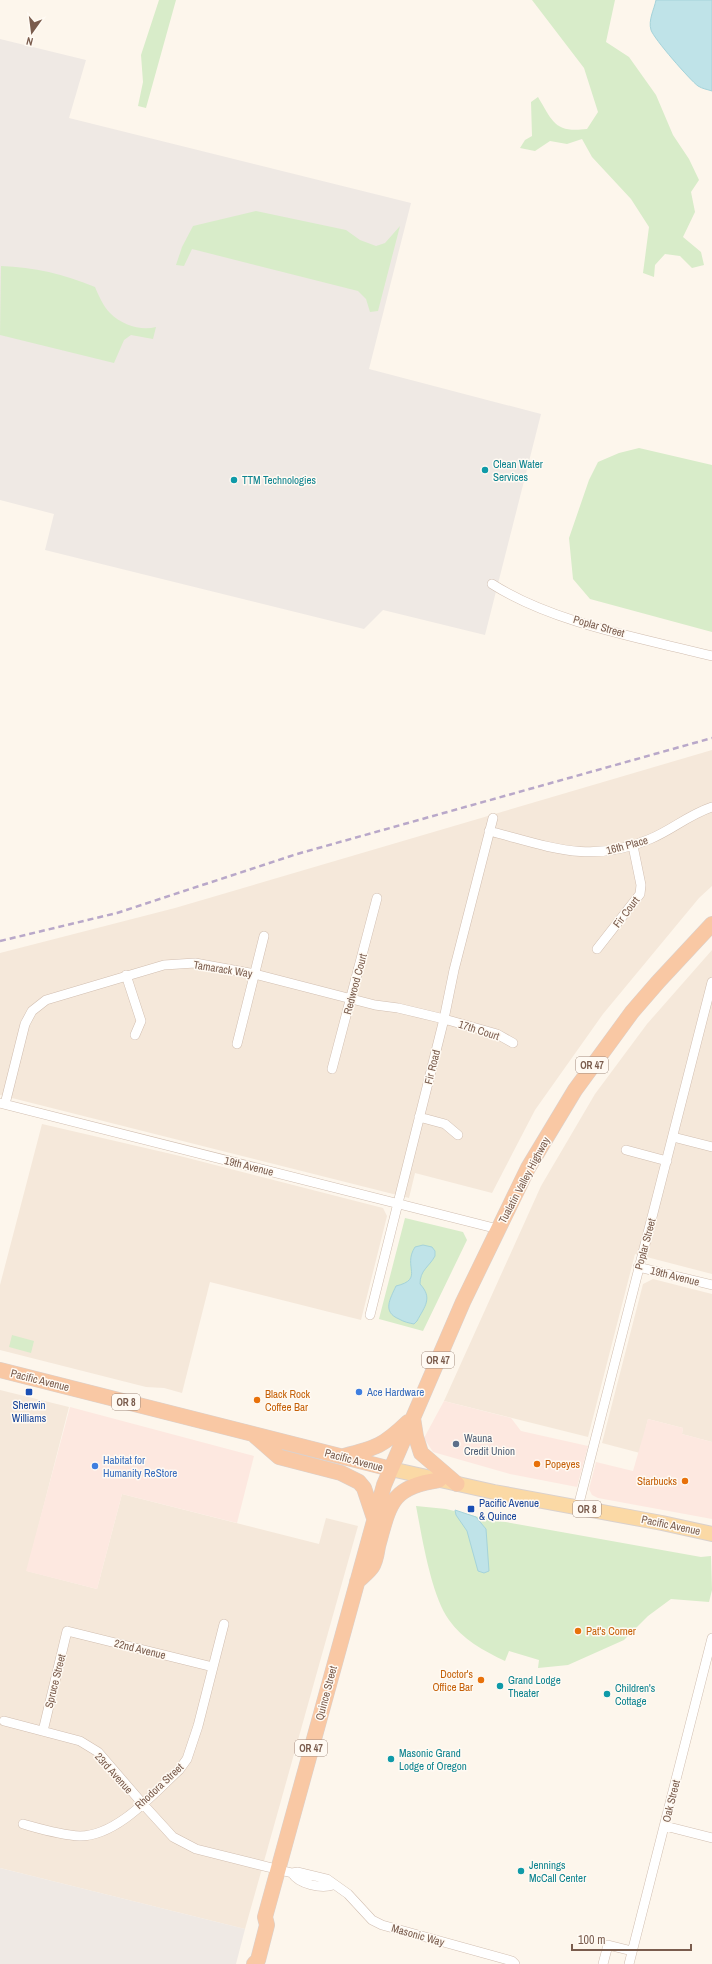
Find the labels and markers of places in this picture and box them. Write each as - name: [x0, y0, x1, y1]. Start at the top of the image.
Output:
- place label: Clean Water Services: [493, 457, 543, 484]
- marker: Clean Water Services: [480, 465, 490, 475]
- place label: TTM Technologies: [242, 473, 317, 487]
- marker: TTM Technologies: [229, 475, 239, 485]
- place label: Ace Hardware: [366, 1385, 424, 1399]
- marker: Sherwin Williams: [24, 1387, 34, 1397]
- place label: Black Rock Coffee Bar: [265, 1387, 311, 1414]
- marker: Ace Hardware: [354, 1387, 364, 1397]
- marker: Black Rock Coffee Bar: [252, 1395, 262, 1405]
- place label: Sherwin Williams: [12, 1398, 47, 1425]
- place label: Wauna Credit Union: [464, 1431, 515, 1458]
- marker: Wauna Credit Union: [451, 1439, 461, 1449]
- place label: Habitat for Humanity ReStore: [103, 1453, 177, 1480]
- place label: Popeyes: [545, 1457, 581, 1471]
- marker: Popeyes: [532, 1459, 542, 1469]
- marker: Habitat for Humanity ReStore: [90, 1461, 100, 1471]
- place label: Starbucks: [637, 1474, 677, 1488]
- marker: Starbucks: [680, 1476, 690, 1486]
- place label: Pacific Avenue & Quince: [479, 1496, 539, 1523]
- marker: Pacific Avenue & Quince: [466, 1504, 476, 1514]
- place label: Pat's Corner: [586, 1624, 636, 1638]
- marker: Pat's Corner: [573, 1626, 583, 1636]
- place label: Doctor's Office Bar: [433, 1667, 473, 1694]
- place label: Grand Lodge Theater: [508, 1673, 561, 1700]
- marker: Doctor's Office Bar: [476, 1675, 486, 1685]
- marker: Grand Lodge Theater: [495, 1681, 505, 1691]
- place label: Children's Cottage: [615, 1681, 656, 1708]
- marker: Children's Cottage: [602, 1689, 612, 1699]
- place label: Masonic Grand Lodge of Oregon: [399, 1746, 467, 1773]
- marker: Masonic Grand Lodge of Oregon: [386, 1754, 396, 1764]
- place label: Jennings McCall Center: [529, 1858, 586, 1885]
- marker: Jennings McCall Center: [516, 1866, 526, 1876]

